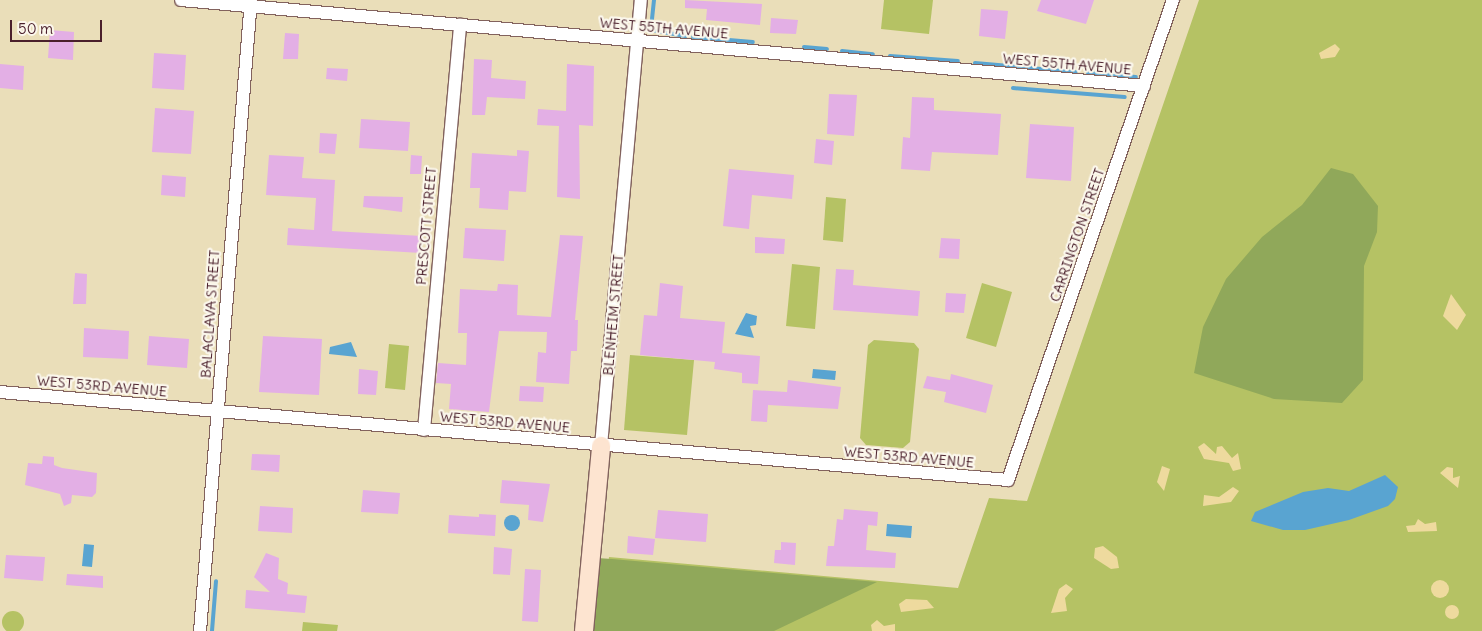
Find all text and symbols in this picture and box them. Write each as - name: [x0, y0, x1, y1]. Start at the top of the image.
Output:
- scale bar: [12, 10, 105, 42]
- street label: WEST 55TH AVENUE: [599, 14, 729, 42]
- text: 50 m: [18, 19, 53, 38]
- street label: WEST 55TH AVENUE: [1002, 50, 1132, 78]
- street label: PRESCOTT STREET: [412, 166, 440, 286]
- street label: CARRINGTON STREET: [1046, 166, 1108, 304]
- street label: BALACLAVA STREET: [197, 249, 223, 379]
- street label: BLENHEIM STREET: [599, 254, 627, 376]
- street label: WEST 53RD AVENUE: [36, 372, 168, 400]
- street label: WEST 53RD AVENUE: [439, 408, 571, 436]
- street label: WEST 53RD AVENUE: [843, 443, 975, 471]

